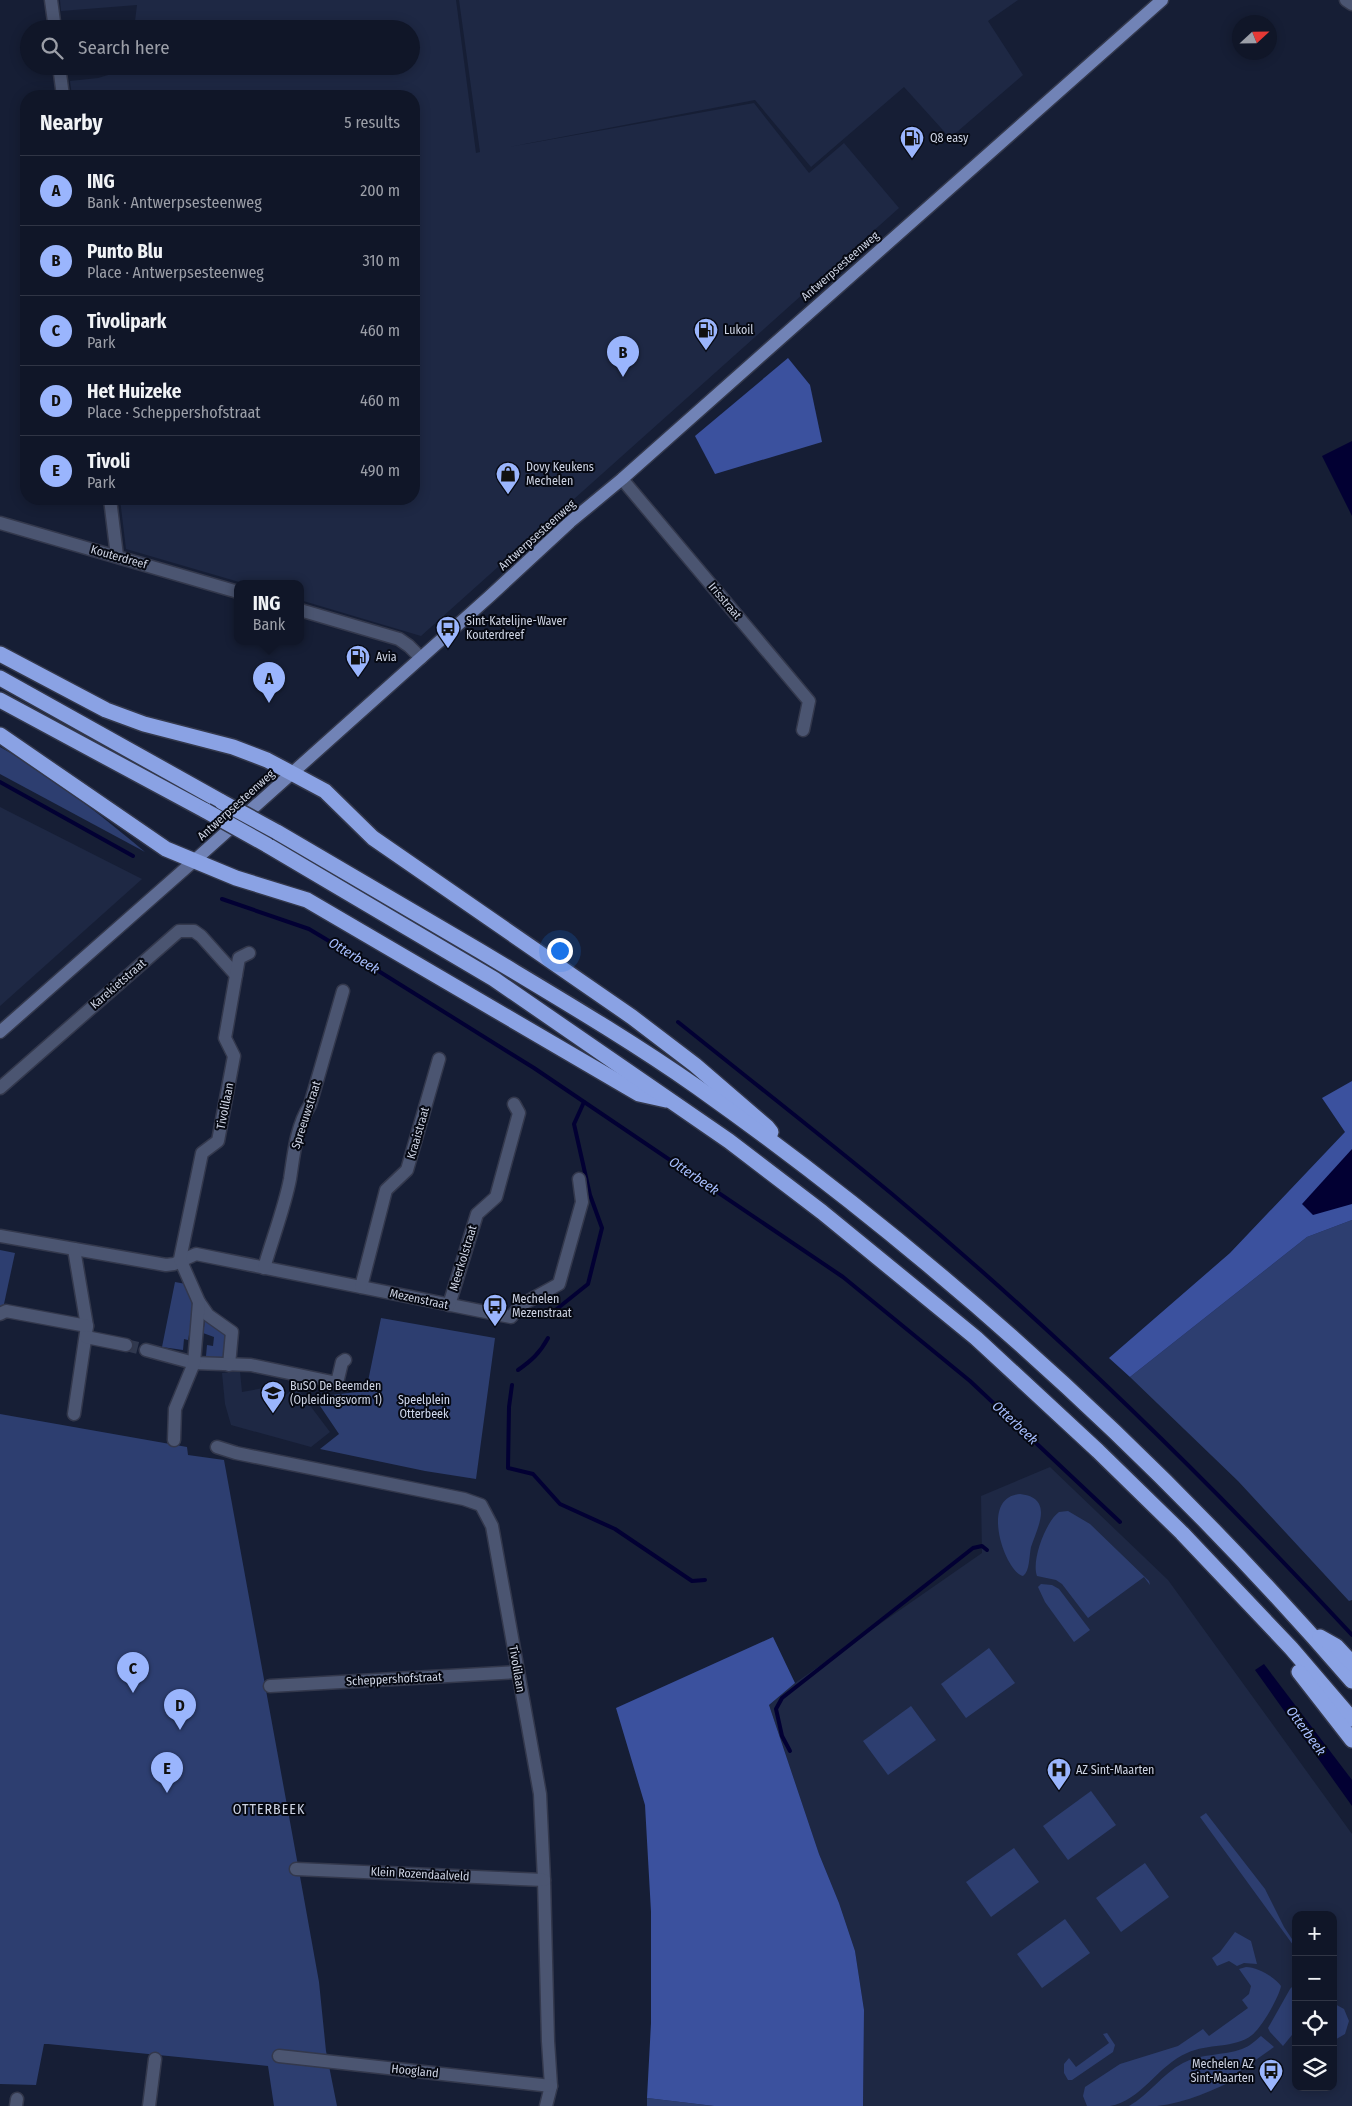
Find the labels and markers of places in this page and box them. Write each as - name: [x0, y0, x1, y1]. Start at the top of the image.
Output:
- fuel station icon: Q8 easy: [899, 125, 925, 159]
- place label: Q8 easy: [930, 131, 969, 145]
- fuel station icon: Lukoil: [693, 317, 719, 351]
- place label: Lukoil: [724, 323, 753, 337]
- pin: B: [607, 336, 639, 377]
- place label: Dovy Keukens Mechelen: [526, 460, 594, 488]
- shop icon: Dovy Keukens Mechelen: [495, 461, 521, 495]
- place label: Sint-Katelijne-Waver Kouterdreef: [466, 614, 567, 642]
- bus stop icon: Sint-Katelijne-Waver Kouterdreef: [435, 615, 461, 649]
- fuel station icon: Avia: [345, 644, 371, 678]
- place label: Avia: [376, 650, 397, 664]
- pin: A: [253, 662, 285, 703]
- place label: Mechelen Mezenstraat: [512, 1292, 572, 1320]
- bus stop icon: Mechelen Mezenstraat: [482, 1293, 508, 1327]
- place label: BuSO De Beemden (Opleidingsvorm 1): [290, 1379, 382, 1407]
- school or university icon: BuSO De Beemden (Opleidingsvorm 1): [260, 1380, 286, 1414]
- pin: C: [117, 1652, 149, 1693]
- pin: D: [164, 1689, 196, 1730]
- pin: E: [151, 1752, 183, 1793]
- hospital icon: AZ Sint-Maarten: [1046, 1757, 1072, 1791]
- place label: AZ Sint-Maarten: [1076, 1763, 1154, 1777]
- place label: Mechelen AZ Sint-Maarten: [1190, 2057, 1254, 2085]
- bus stop icon: Mechelen AZ Sint-Maarten: [1258, 2058, 1284, 2092]

